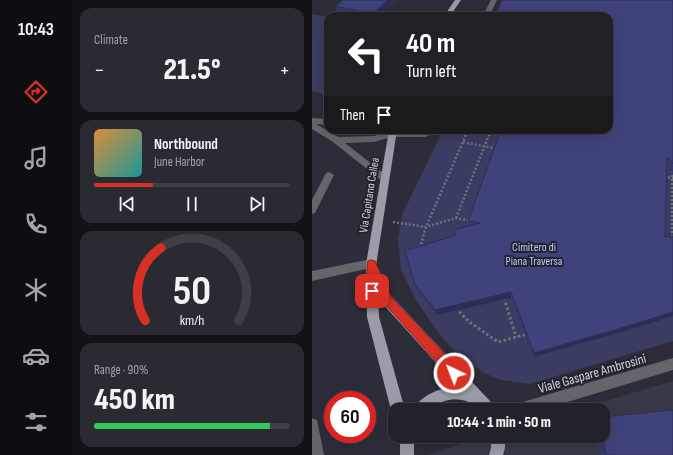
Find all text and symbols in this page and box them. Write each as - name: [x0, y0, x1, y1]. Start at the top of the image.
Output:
- text: 10:43: [18, 19, 54, 40]
- text: 40 m: [406, 27, 455, 60]
- icon: left: [340, 28, 392, 80]
- text: Climate: [94, 32, 128, 48]
- text: 21.5°: [163, 52, 221, 88]
- text: −: [94, 57, 105, 84]
- text: +: [279, 57, 290, 84]
- text: Turn left: [406, 61, 457, 82]
- icon: directions: [22, 78, 50, 106]
- icon: arrive: [373, 104, 395, 126]
- text: Then: [340, 106, 365, 125]
- text: Northbound: [154, 135, 218, 154]
- icon: music: [22, 144, 50, 172]
- text: June Harbor: [154, 154, 205, 170]
- street label: Via Capitano Callea: [356, 156, 383, 234]
- icon: previous: [116, 193, 138, 215]
- icon: pause: [181, 193, 203, 215]
- icon: next: [246, 193, 268, 215]
- icon: phone: [22, 210, 50, 238]
- park label: Cimitero di Piana Traversa: [506, 240, 563, 269]
- text: 50: [173, 267, 211, 316]
- pin: [355, 274, 389, 308]
- icon: climate: [22, 276, 50, 304]
- icon: arrive: [361, 280, 383, 302]
- text: km/h: [180, 312, 204, 329]
- icon: car: [22, 342, 50, 370]
- street label: Viale Gaspare Ambrosini: [536, 350, 648, 397]
- position arrow: [433, 352, 475, 394]
- text: Range · 90%: [94, 362, 148, 378]
- text: 450 km: [94, 382, 175, 418]
- speed limit sign: 60: [324, 391, 376, 443]
- icon: filters: [22, 408, 50, 436]
- text: 10:44 · 1 min · 50 m: [447, 413, 551, 432]

